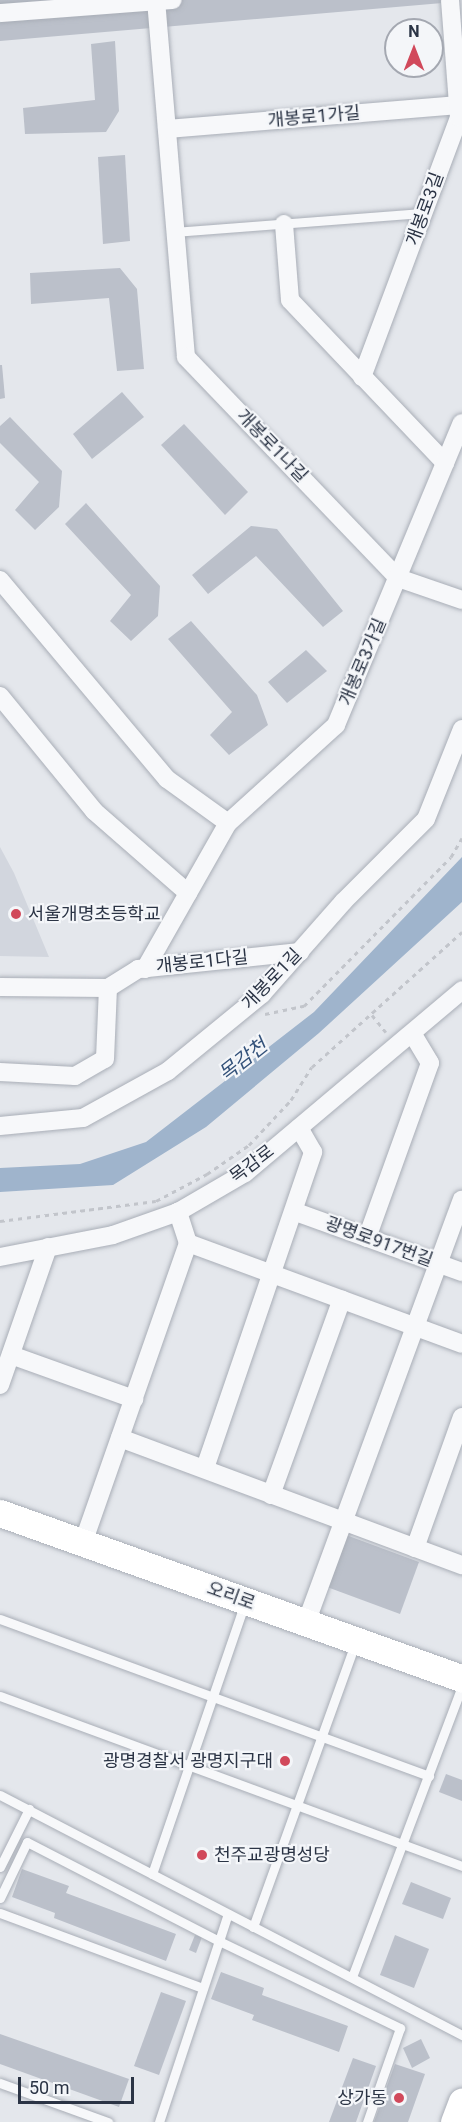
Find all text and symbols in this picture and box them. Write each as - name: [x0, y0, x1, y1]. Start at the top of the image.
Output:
- north arrow: [384, 18, 444, 78]
- text: N: [408, 22, 420, 41]
- street label: 개봉로1가길: [267, 102, 361, 132]
- street label: 개봉로3길: [402, 169, 448, 249]
- street label: 개봉로1나길: [232, 405, 312, 487]
- street label: 개봉로3가길: [335, 615, 391, 709]
- place label: 서울개명초등학교: [28, 903, 160, 925]
- marker: 서울개명초등학교: [9, 907, 23, 921]
- street label: 개봉로1길: [238, 944, 306, 1014]
- street label: 개봉로1다길: [155, 946, 249, 978]
- water label: 목감천: [214, 1034, 272, 1086]
- street label: 목감로: [226, 1140, 278, 1188]
- street label: 광명로917번길: [322, 1213, 436, 1271]
- street label: 오리로: [204, 1577, 258, 1615]
- place label: 광명경찰서 광명지구대: [103, 1750, 273, 1772]
- marker: 광명경찰서 광명지구대: [278, 1754, 292, 1768]
- place label: 천주교광명성당: [214, 1844, 330, 1866]
- marker: 천주교광명성당: [195, 1848, 209, 1862]
- scale bar: [21, 2065, 136, 2103]
- text: 50 m: [29, 2077, 69, 2098]
- place label: 상가동: [337, 2087, 387, 2109]
- marker: 상가동: [392, 2091, 406, 2105]

